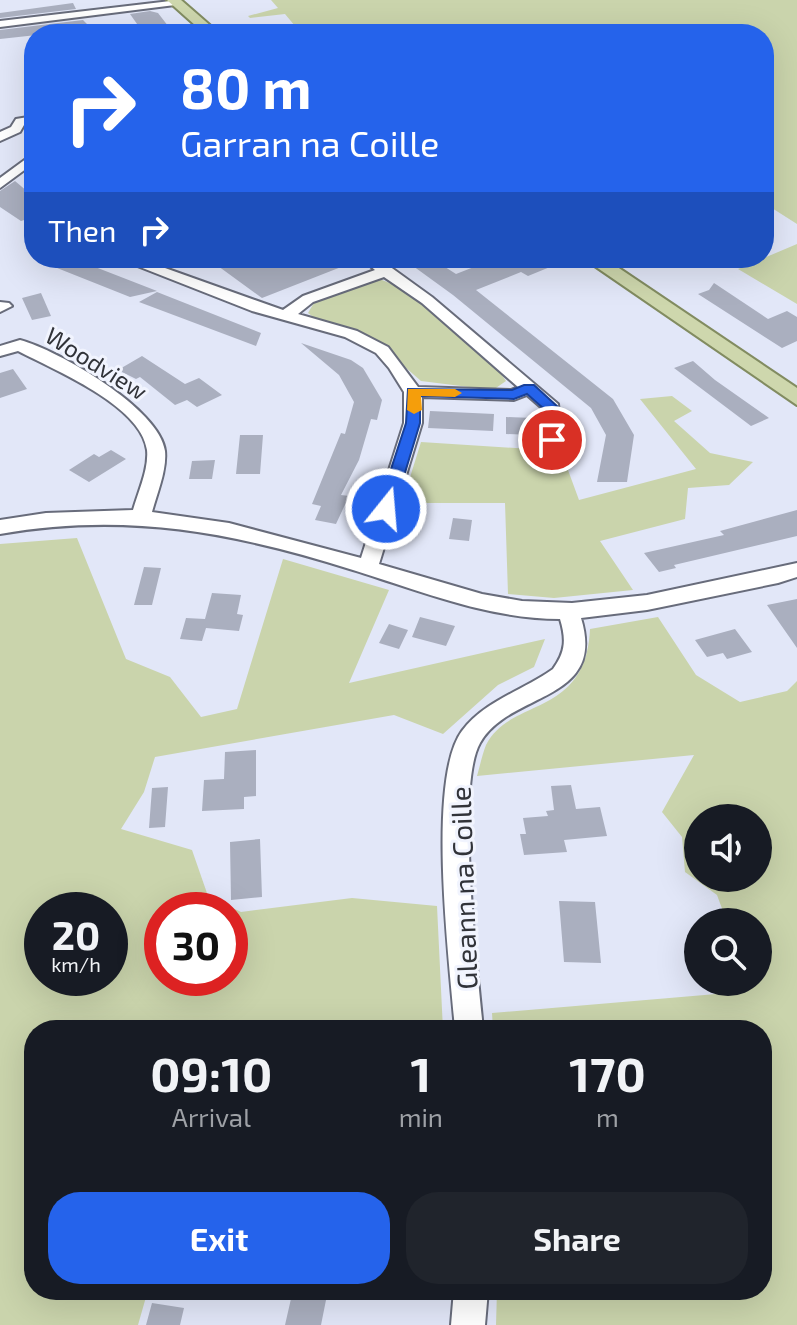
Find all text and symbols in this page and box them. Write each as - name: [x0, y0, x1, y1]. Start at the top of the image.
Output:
- text: 80 m: [180, 53, 312, 120]
- icon: right: [48, 56, 152, 160]
- text: Garran na Coille: [180, 121, 439, 164]
- icon: right: [132, 208, 176, 252]
- text: Then: [48, 212, 116, 248]
- street label: Woodview: [40, 320, 153, 406]
- pin: [518, 406, 586, 474]
- icon: arrive: [530, 418, 574, 462]
- position arrow: [344, 467, 428, 551]
- street label: Gleann na Coille: [442, 786, 484, 990]
- map controls: [684, 804, 772, 996]
- button: sound: [684, 804, 772, 892]
- speed limit sign: 30: [144, 892, 248, 996]
- button: search: [684, 908, 772, 996]
- text: 20: [52, 910, 100, 958]
- text: km/h: [51, 952, 101, 976]
- text: 09:10: [150, 1044, 272, 1102]
- text: 1: [410, 1044, 431, 1102]
- text: 170: [569, 1044, 646, 1102]
- text: Arrival: [172, 1101, 251, 1132]
- text: min: [399, 1101, 443, 1132]
- text: m: [596, 1101, 619, 1132]
- button: Exit: [48, 1192, 390, 1284]
- button: Share: [406, 1192, 748, 1284]

